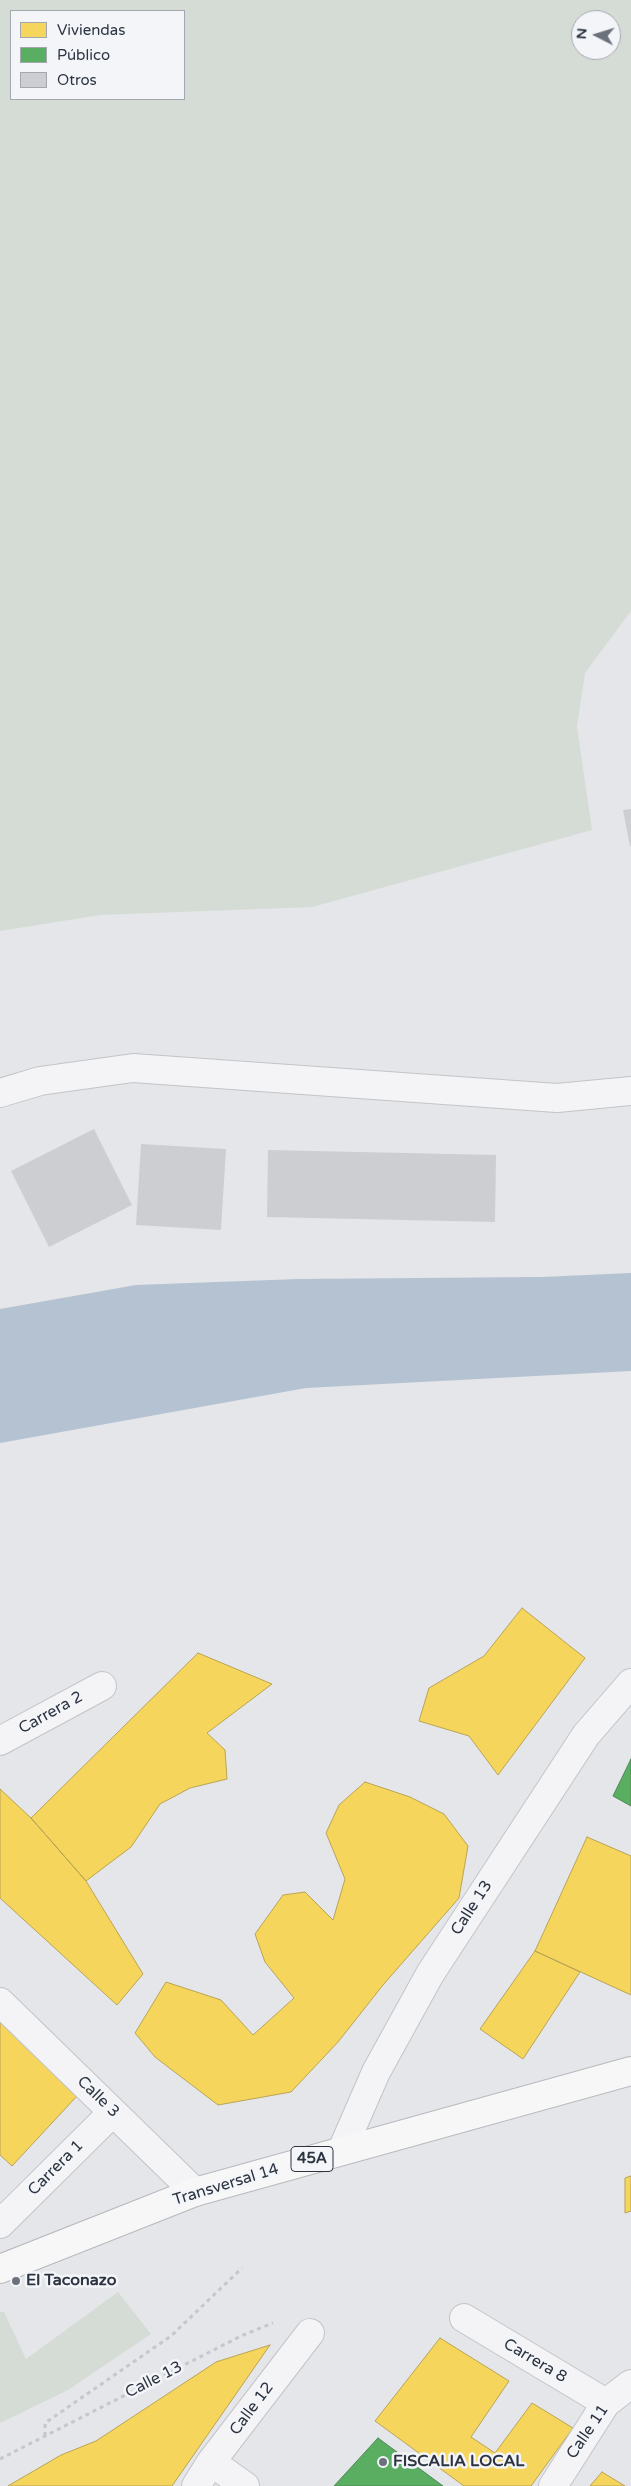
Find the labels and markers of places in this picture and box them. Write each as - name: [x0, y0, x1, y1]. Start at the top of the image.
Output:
- place label: El Taconazo: [26, 2271, 116, 2291]
- marker: El Taconazo: [10, 2275, 22, 2287]
- place label: FISCALIA LOCAL: [393, 2452, 525, 2472]
- marker: FISCALIA LOCAL: [377, 2456, 389, 2468]

